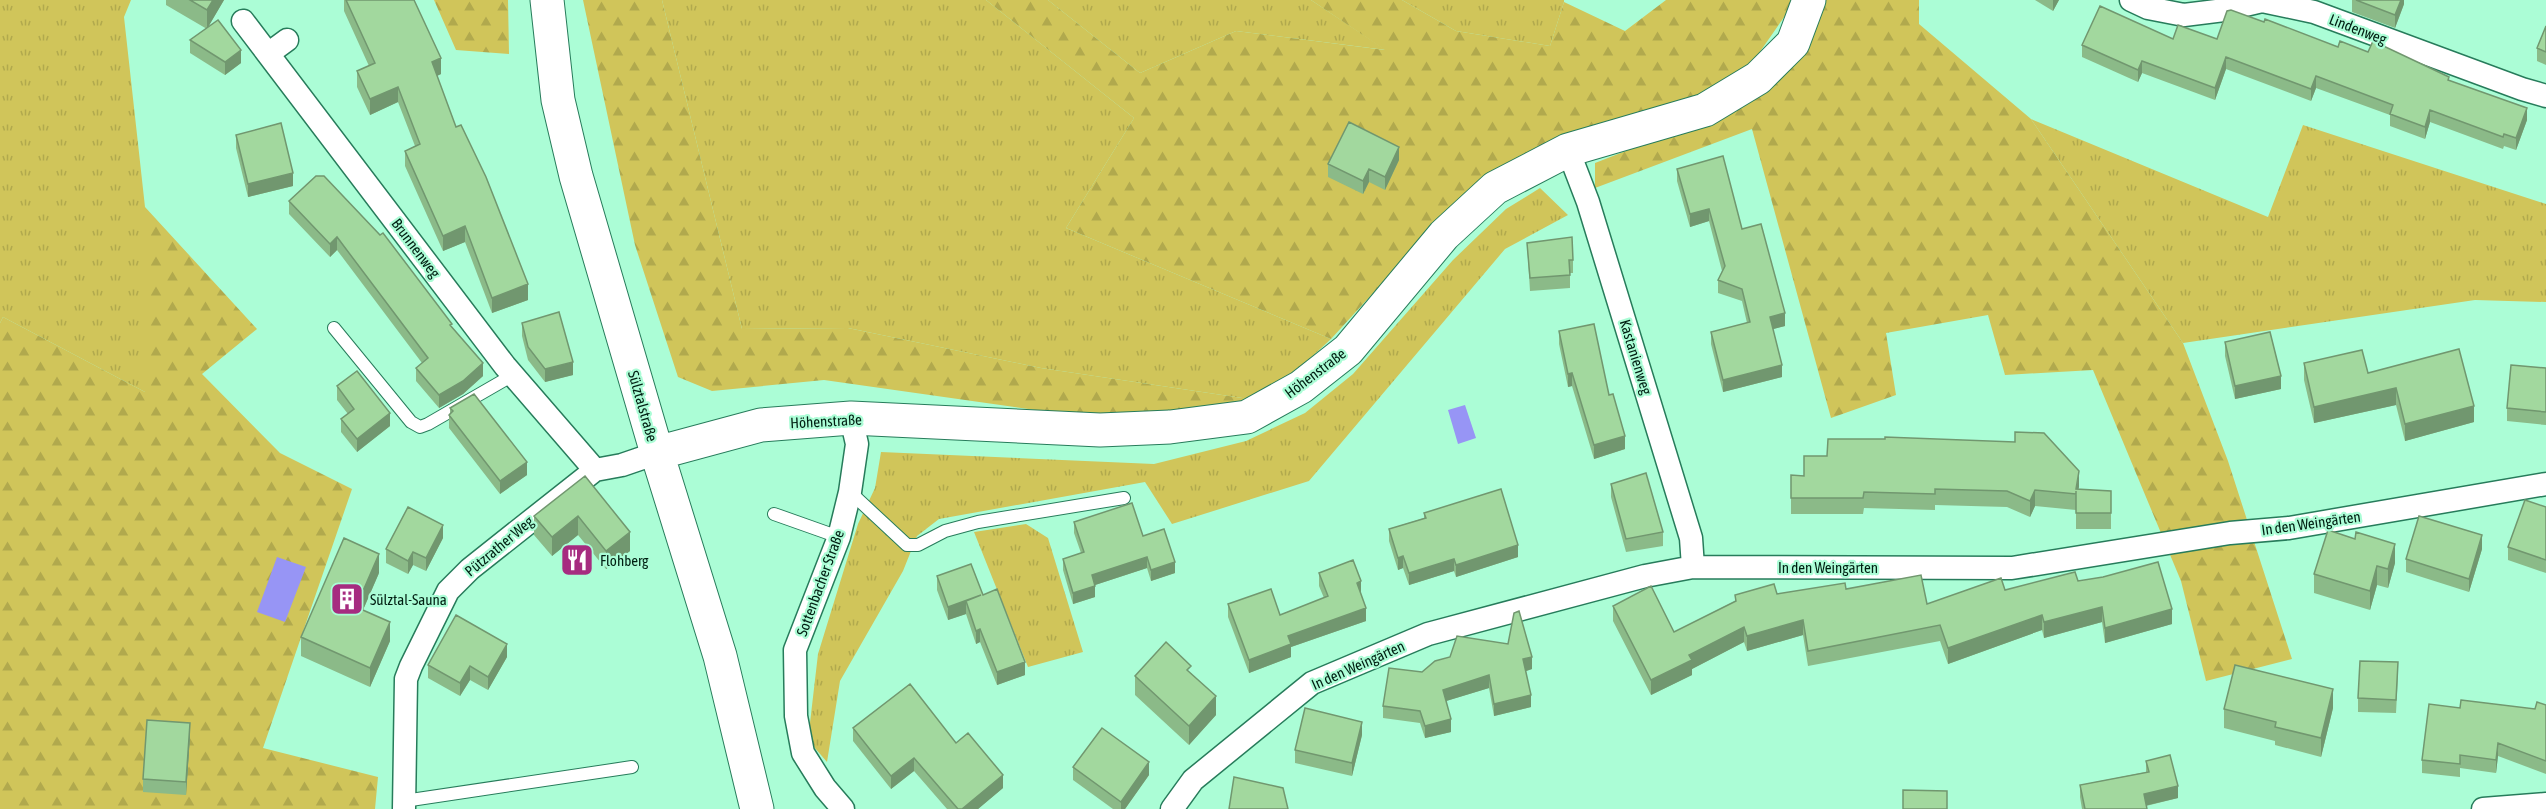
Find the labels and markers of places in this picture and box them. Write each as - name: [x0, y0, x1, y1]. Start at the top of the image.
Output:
- restaurant icon: Flohberg: [559, 542, 595, 578]
- place label: Flohberg: [600, 552, 649, 569]
- building icon: Sülztal-Sauna: [329, 581, 365, 617]
- place label: Sülztal-Sauna: [370, 591, 447, 608]

